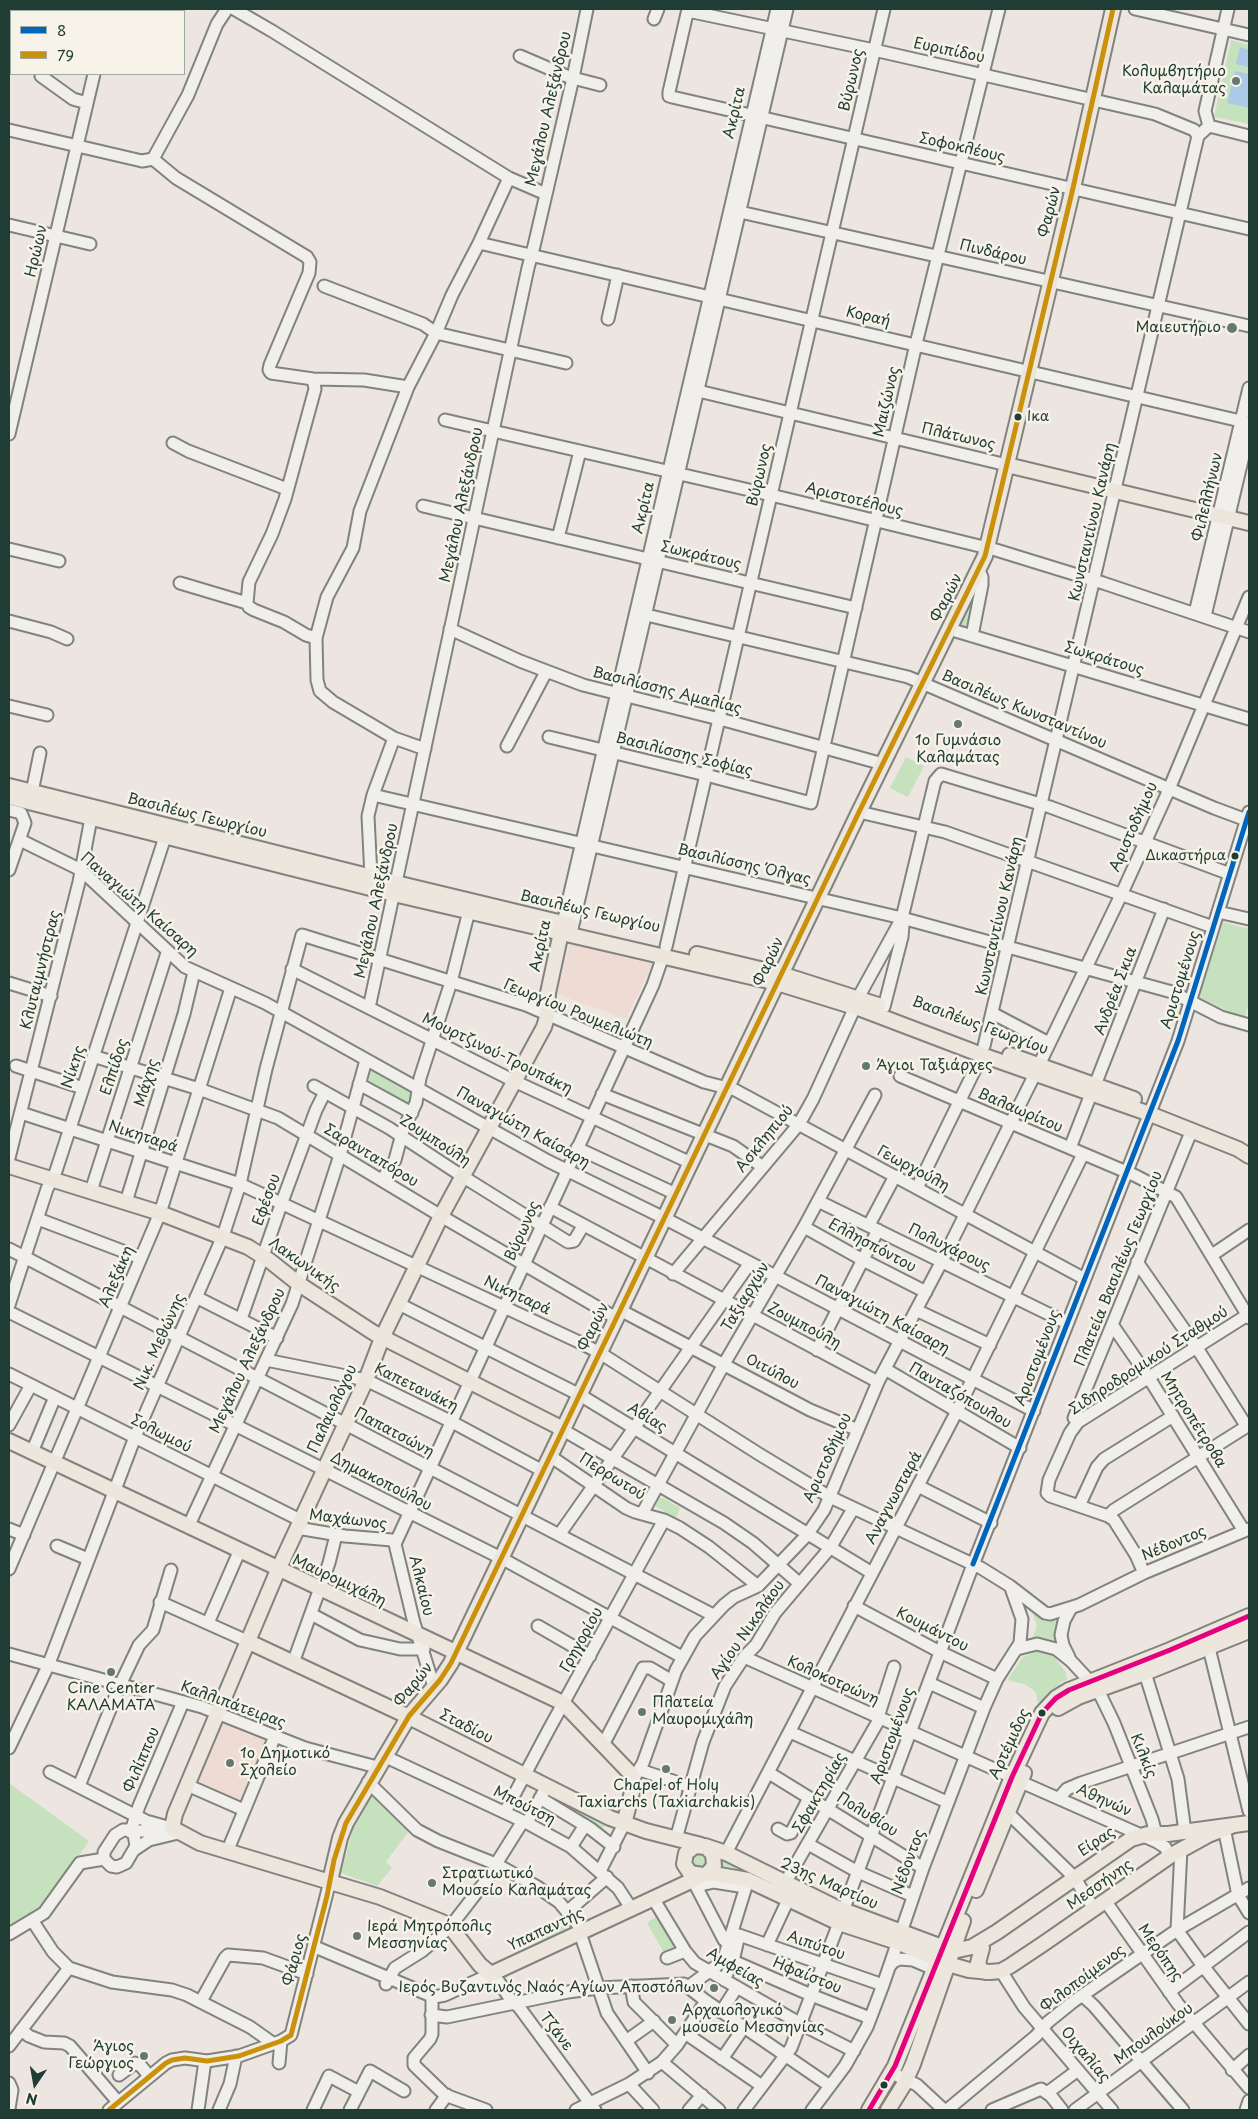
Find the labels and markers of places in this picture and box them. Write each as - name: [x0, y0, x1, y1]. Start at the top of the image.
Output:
- place label: Κολυμβητήριο Καλαμάτας: [1122, 63, 1226, 98]
- marker: Κολυμβητήριο Καλαμάτας: [1230, 75, 1242, 87]
- place label: Μαιευτήριο: [1135, 319, 1221, 337]
- marker: Μαιευτήριο: [1225, 321, 1239, 335]
- place label: Ικα: [1027, 409, 1049, 425]
- marker: Ικα: [1013, 412, 1023, 422]
- marker: 1ο Γυμνάσιο Καλαμάτας: [952, 718, 964, 730]
- place label: 1ο Γυμνάσιο Καλαμάτας: [915, 732, 1001, 767]
- place label: Δικαστήρια: [1145, 848, 1226, 864]
- marker: Δικαστήρια: [1230, 851, 1240, 861]
- place label: Άγιοι Ταξιάρχες: [876, 1057, 993, 1075]
- marker: Άγιοι Ταξιάρχες: [860, 1060, 872, 1072]
- marker: Cine Center ΚΑΛΑΜΑΤΑ: [105, 1666, 117, 1678]
- place label: Cine Center ΚΑΛΑΜΑΤΑ: [67, 1680, 155, 1715]
- place label: Πλατεία Μαυρομιχάλη: [652, 1694, 754, 1729]
- marker: Πλατεία Μαυρομιχάλη: [636, 1706, 648, 1718]
- unlabelled marker: [1037, 1708, 1047, 1718]
- place label: 1o Δημοτικό Σχολείο: [240, 1745, 330, 1780]
- marker: 1o Δημοτικό Σχολείο: [224, 1757, 236, 1769]
- marker: Chapel of Holy Taxiarchs (Taxiarchakis): [660, 1763, 672, 1775]
- place label: Chapel of Holy Taxiarchs (Taxiarchakis): [577, 1777, 755, 1812]
- place label: Στρατιωτικό Μουσείο Καλαμάτας: [442, 1865, 591, 1900]
- marker: Στρατιωτικό Μουσείο Καλαμάτας: [426, 1877, 438, 1889]
- place label: Ιερά Μητρόπολις Μεσσηνίας: [367, 1918, 492, 1953]
- marker: Ιερά Μητρόπολις Μεσσηνίας: [351, 1930, 363, 1942]
- place label: Ιερός Βυζαντινός Ναός Αγίων Αποστόλων: [398, 1979, 704, 1997]
- marker: Ιερός Βυζαντινός Ναός Αγίων Αποστόλων: [708, 1982, 720, 1994]
- place label: Αρχαιολογικό μουσείο Μεσσηνίας: [682, 2002, 825, 2037]
- marker: Αρχαιολογικό μουσείο Μεσσηνίας: [666, 2014, 678, 2026]
- place label: Άγιος Γεώργιος: [68, 2038, 134, 2073]
- marker: Άγιος Γεώργιος: [138, 2050, 150, 2062]
- unlabelled marker: [879, 2080, 889, 2090]

